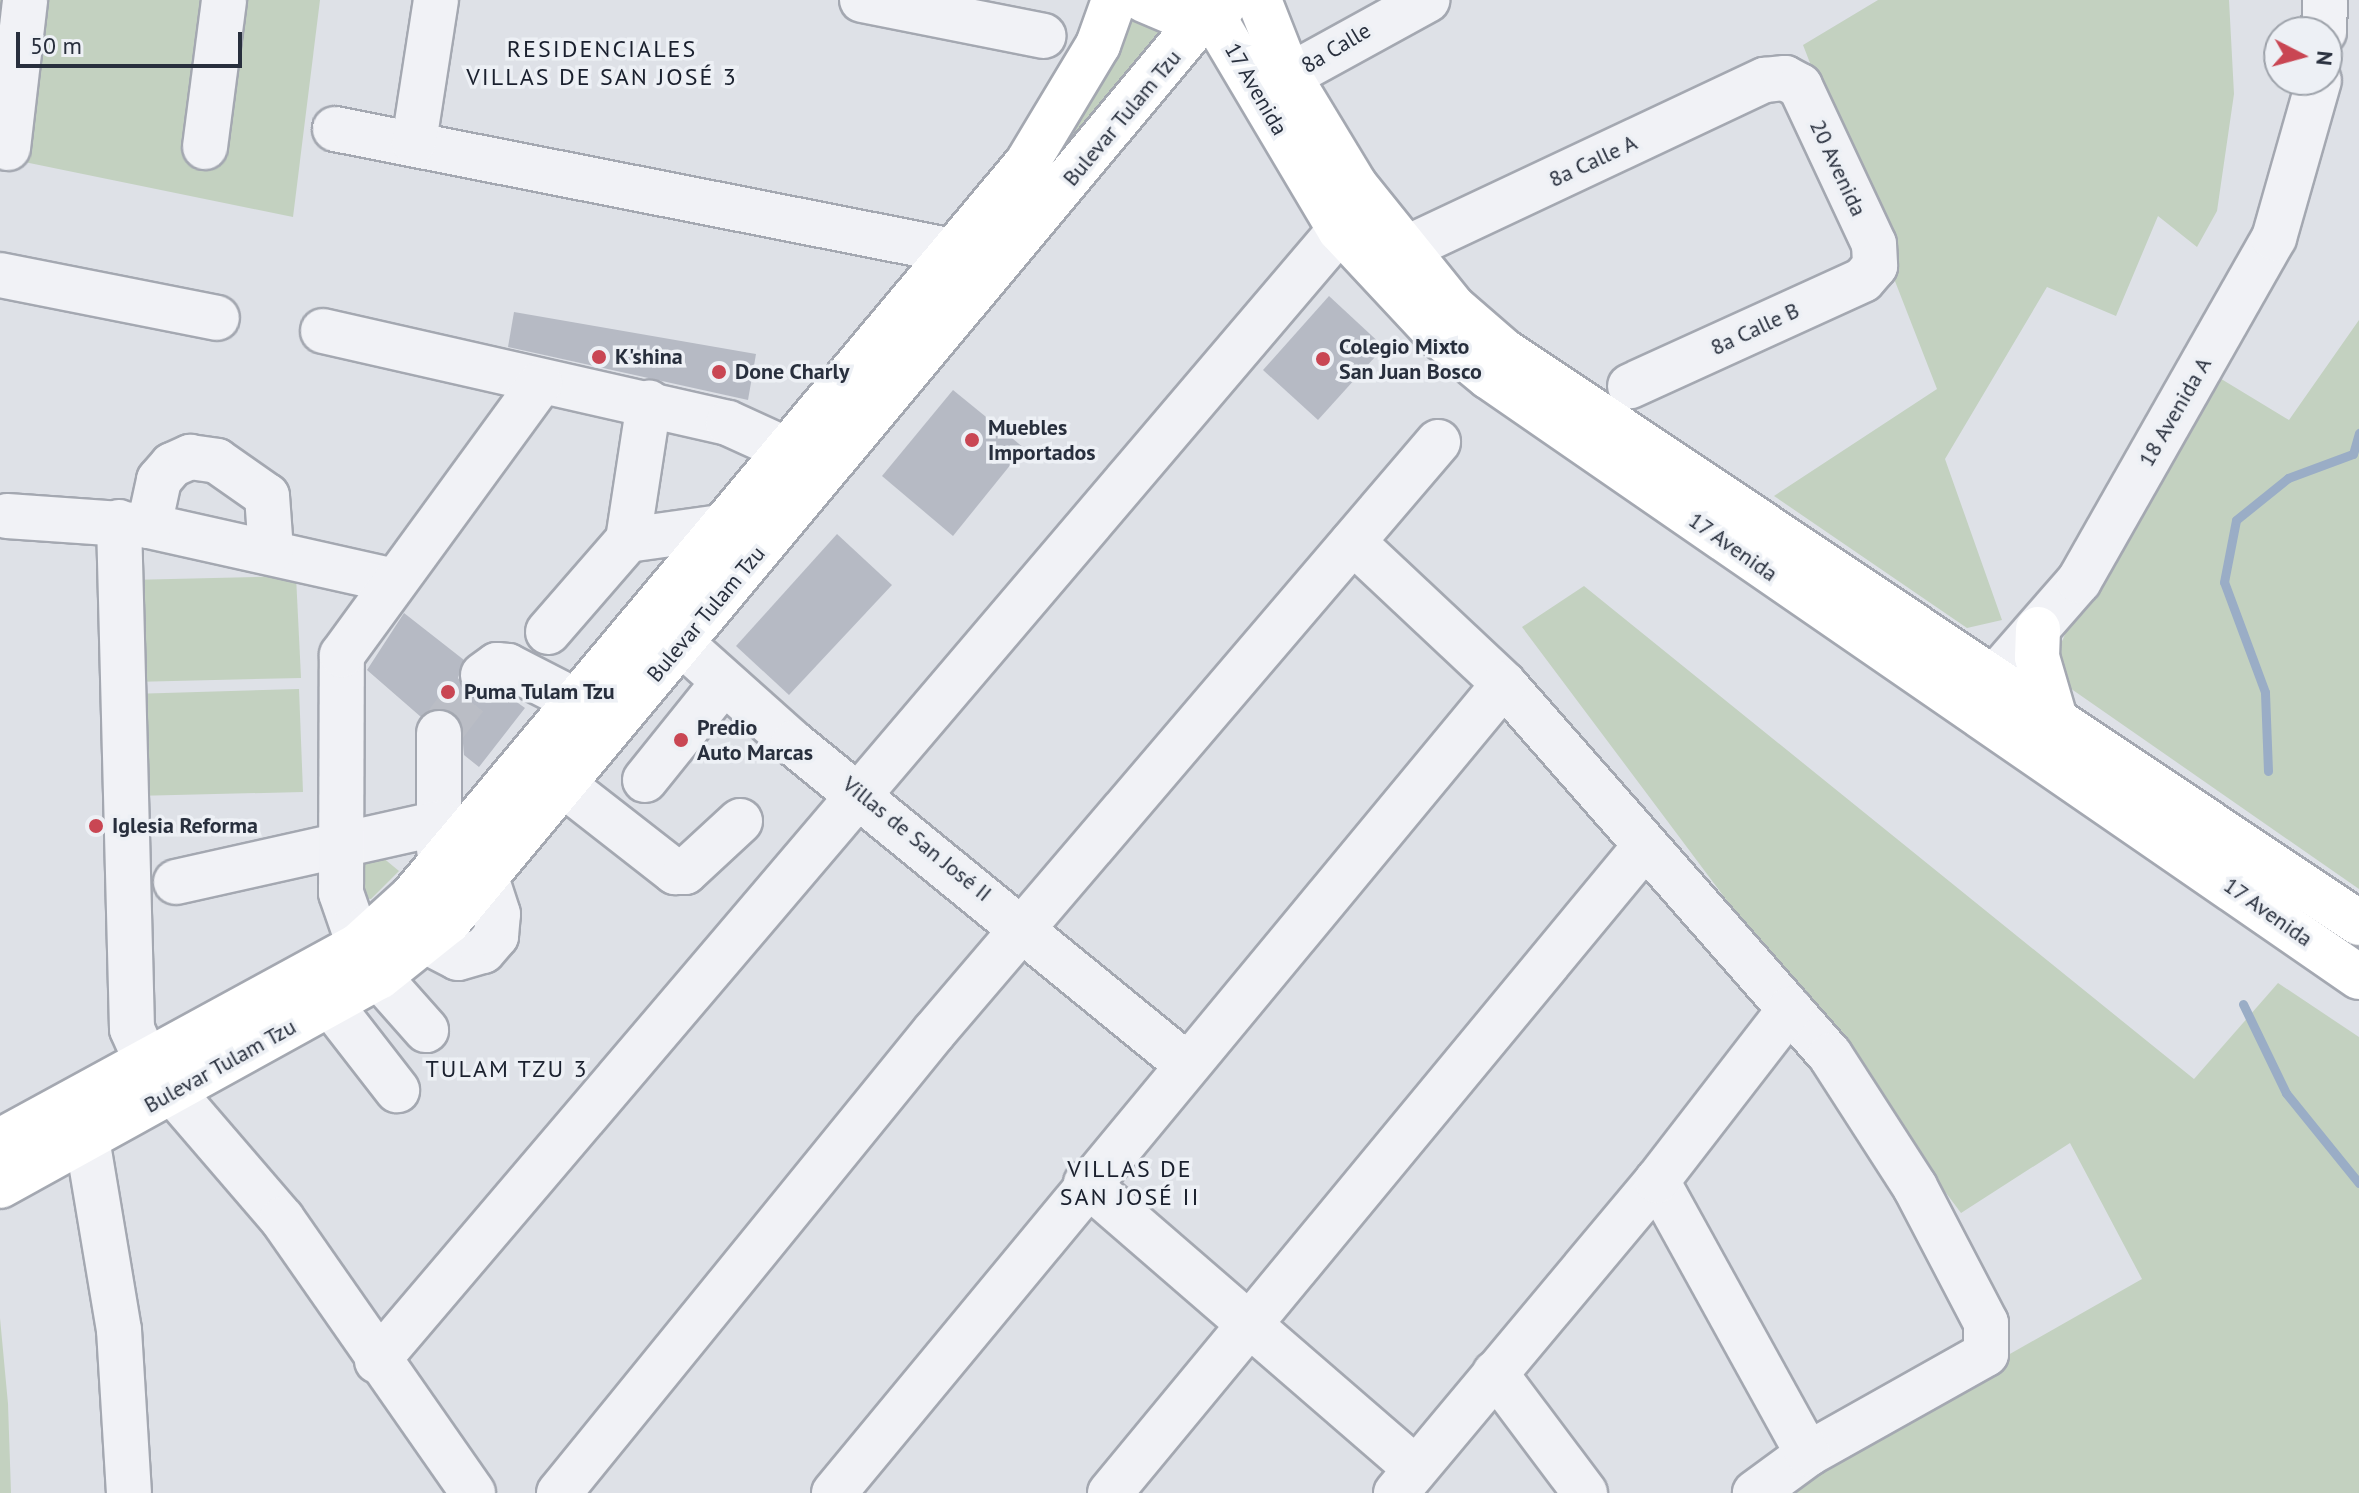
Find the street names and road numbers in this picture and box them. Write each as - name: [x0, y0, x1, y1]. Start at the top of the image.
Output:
- street label: 8a Calle: [1297, 17, 1375, 79]
- street label: 17 Avenida: [1219, 37, 1293, 141]
- street label: Bulevar Tulam Tzu: [1057, 44, 1187, 192]
- street label: 20 Avenida: [1804, 115, 1872, 221]
- street label: 8a Calle A: [1545, 129, 1641, 193]
- street label: 8a Calle B: [1707, 297, 1803, 361]
- street label: 18 Avenida A: [2133, 352, 2217, 472]
- street label: 17 Avenida: [1683, 506, 1783, 588]
- street label: Bulevar Tulam Tzu: [641, 540, 771, 688]
- street label: Villas de San José II: [837, 771, 997, 907]
- street label: 17 Avenida: [2218, 871, 2318, 953]
- street label: Bulevar Tulam Tzu: [139, 1013, 301, 1119]

